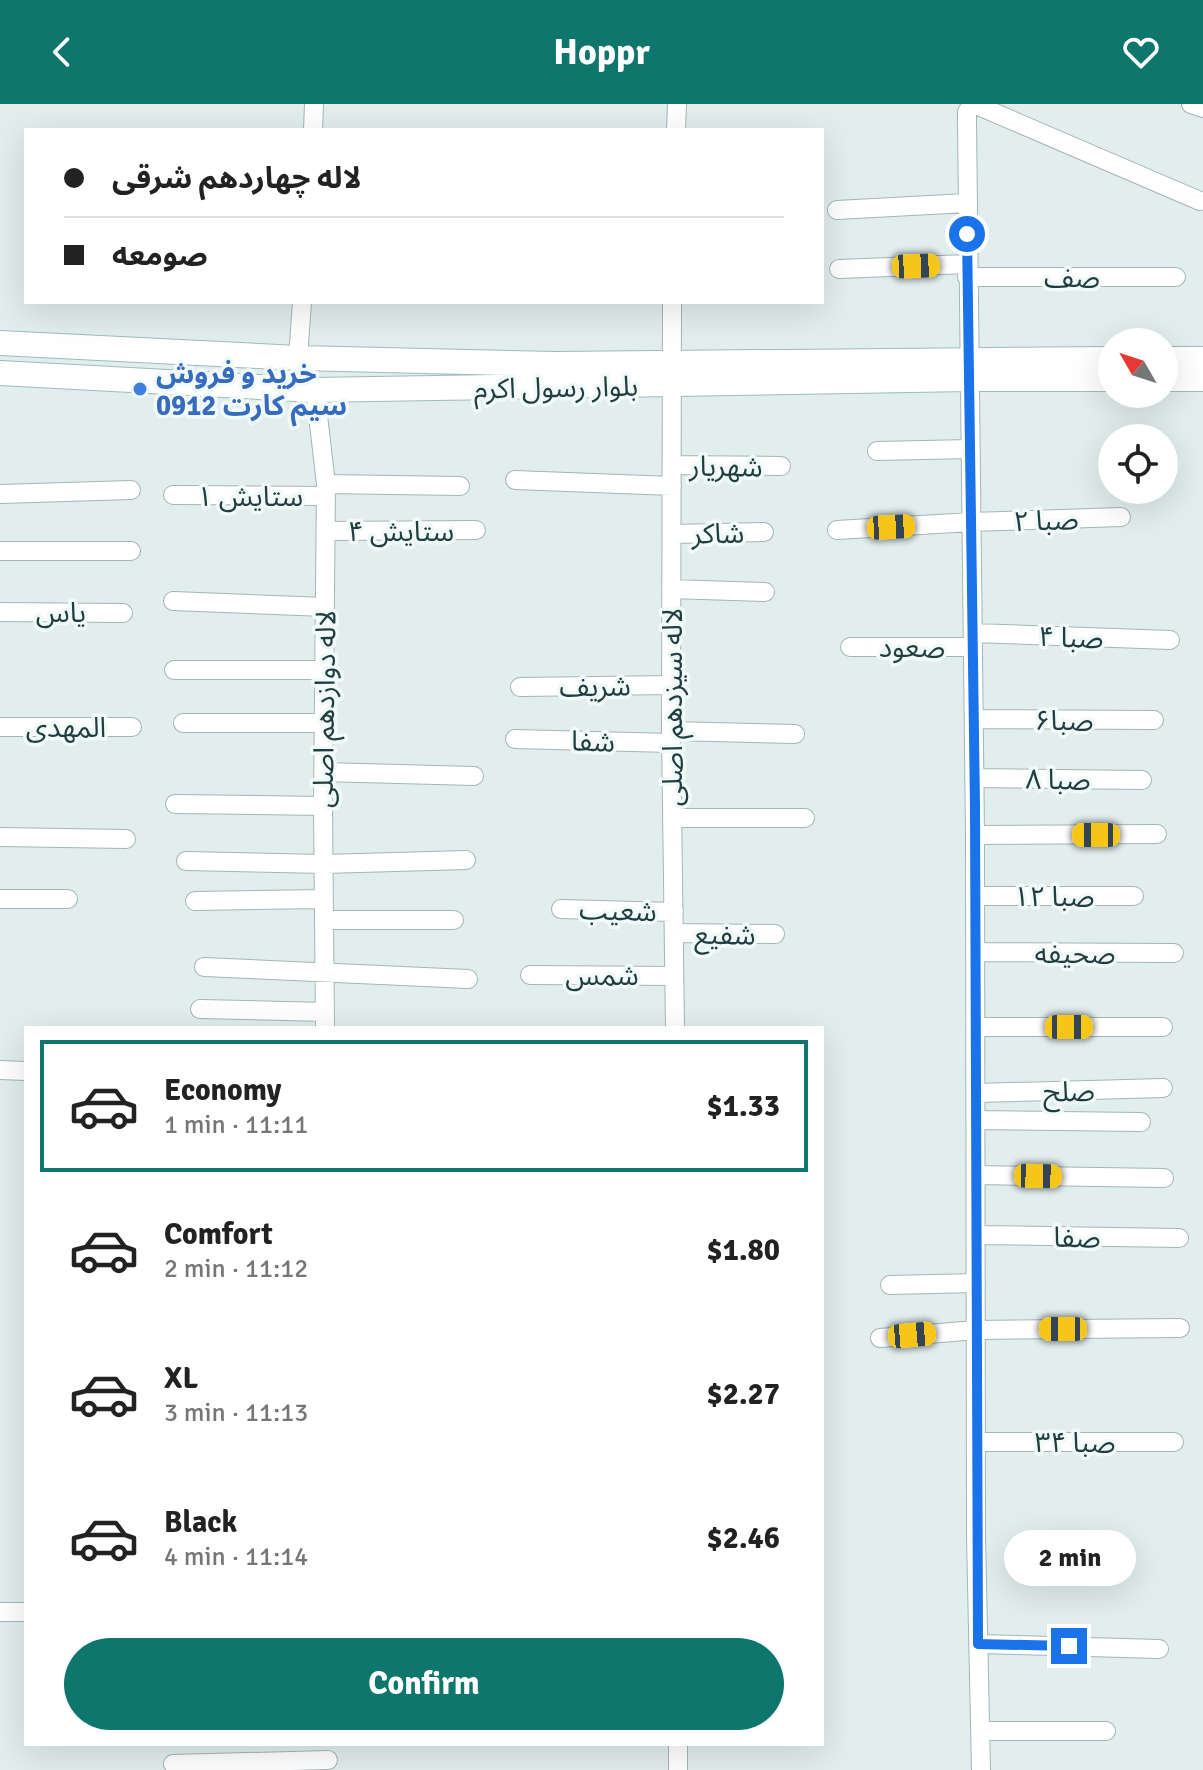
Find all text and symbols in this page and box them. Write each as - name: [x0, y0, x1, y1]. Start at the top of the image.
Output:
- icon: back: [40, 30, 84, 74]
- text: Hoppr: [553, 30, 650, 75]
- icon: heart: [1119, 30, 1163, 74]
- text: لاله چهاردهم شرقی: [112, 160, 361, 197]
- route start: [949, 216, 985, 252]
- text: صومعه: [112, 237, 208, 274]
- car: [892, 253, 940, 279]
- street label: صف: [1044, 261, 1100, 295]
- north arrow: [1098, 328, 1178, 408]
- map controls: [1098, 328, 1178, 504]
- place label: خرید و فروش سیم کارت 0912: [156, 357, 347, 427]
- street label: بلوار رسول اکرم: [474, 370, 638, 409]
- marker: خرید و فروش سیم کارت 0912: [131, 380, 149, 398]
- button: locate: [1098, 424, 1178, 504]
- street label: شهریار: [688, 449, 763, 485]
- street label: ستایش ۱: [197, 480, 303, 514]
- street label: صبا ۲: [1013, 503, 1079, 539]
- car: [866, 514, 916, 540]
- street label: ستایش ۴: [348, 515, 454, 549]
- street label: شاکر: [690, 517, 745, 551]
- street label: یاس: [36, 596, 86, 630]
- street label: لاله سیزدهم اصلی: [656, 608, 694, 806]
- street label: لاله دوازدهم اصلی: [306, 610, 348, 808]
- street label: صبا ۴: [1038, 620, 1104, 656]
- street label: صعود: [879, 631, 945, 665]
- street label: شریف: [559, 669, 631, 705]
- street label: صبا۶: [1034, 704, 1094, 738]
- street label: المهدی: [26, 711, 106, 745]
- street label: شفا: [570, 724, 616, 760]
- street label: صبا ۸: [1025, 762, 1091, 798]
- car: [1072, 823, 1120, 847]
- street label: صبا ۱۲: [1013, 880, 1095, 914]
- street label: شعیب: [579, 893, 657, 929]
- street label: شفیع: [694, 917, 756, 956]
- street label: صحیفه: [1034, 937, 1116, 971]
- street label: شمس: [565, 959, 639, 993]
- car: [1045, 1015, 1093, 1039]
- icon: car: [68, 1070, 140, 1142]
- text: Economy: [164, 1072, 281, 1109]
- street label: صلح: [1043, 1075, 1095, 1112]
- text: $1.33: [707, 1088, 780, 1125]
- text: 1 min · 11:11: [164, 1109, 308, 1141]
- car: [1014, 1164, 1062, 1188]
- icon: car: [68, 1214, 140, 1286]
- text: Comfort: [164, 1216, 273, 1253]
- street label: صفا: [1053, 1221, 1101, 1255]
- text: $1.80: [707, 1232, 780, 1269]
- text: 2 min · 11:12: [164, 1253, 308, 1285]
- car: [1039, 1317, 1087, 1341]
- car: [887, 1321, 937, 1349]
- icon: car: [68, 1358, 140, 1430]
- text: XL: [164, 1360, 198, 1397]
- text: $2.27: [707, 1376, 780, 1413]
- text: 3 min · 11:13: [164, 1397, 308, 1429]
- street label: صبا ۳۴: [1034, 1426, 1116, 1460]
- icon: car: [68, 1502, 140, 1574]
- text: Black: [164, 1504, 237, 1541]
- text: $2.46: [707, 1520, 780, 1557]
- callout: 2 min: [1003, 1530, 1135, 1586]
- text: 4 min · 11:14: [164, 1541, 308, 1573]
- text: 2 min: [1039, 1542, 1101, 1574]
- route end: [1051, 1628, 1087, 1664]
- button: Confirm: [64, 1638, 784, 1730]

